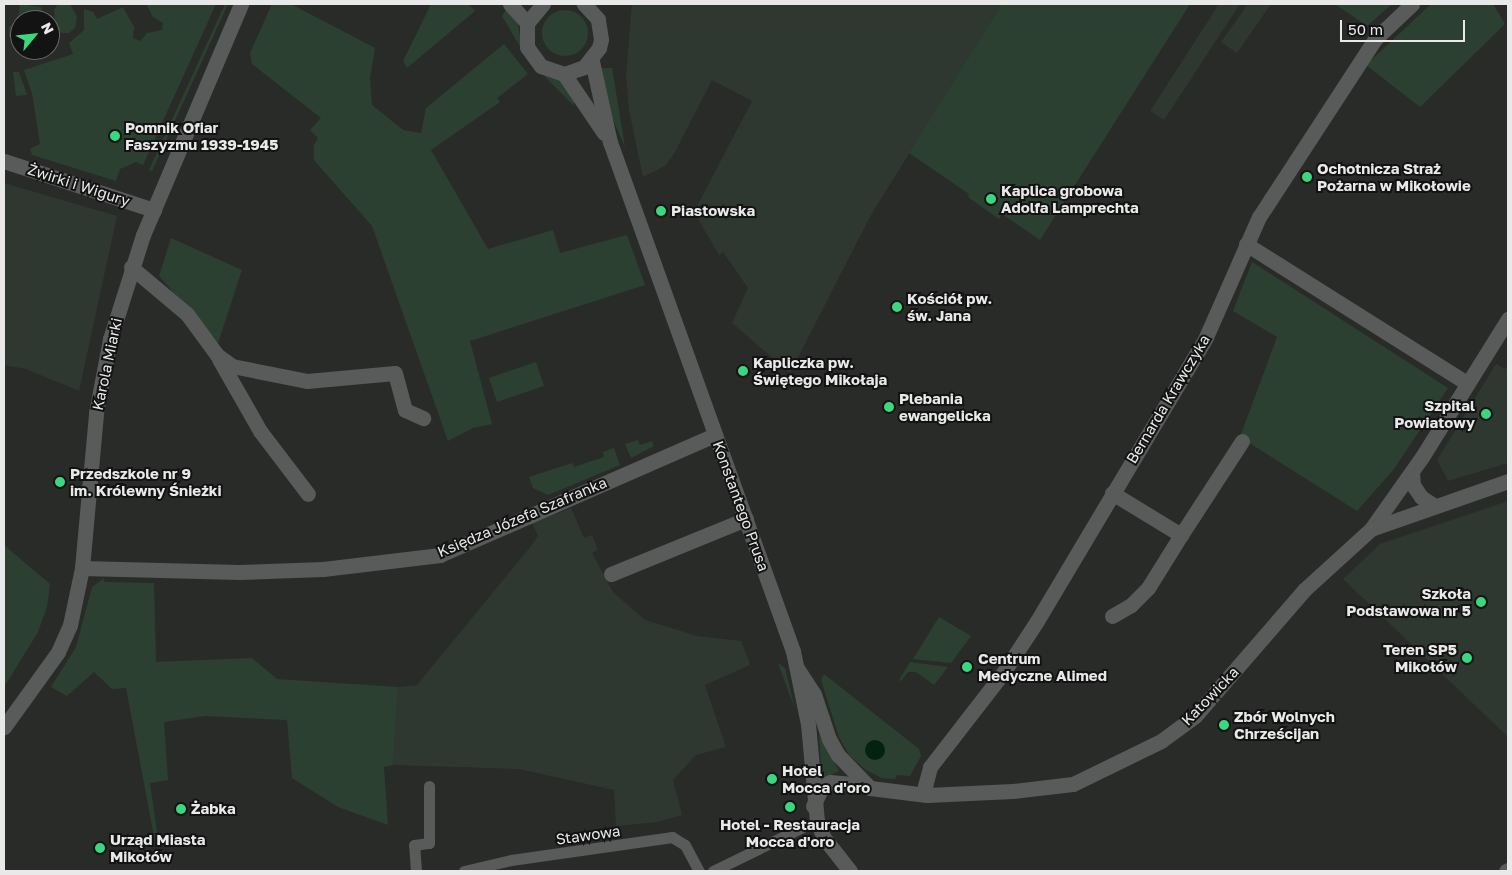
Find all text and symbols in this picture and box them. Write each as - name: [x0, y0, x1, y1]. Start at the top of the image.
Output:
- north arrow: [10, 10, 60, 60]
- scale bar: [1342, 10, 1467, 42]
- text: N: [38, 19, 58, 37]
- text: 50 m: [1348, 20, 1383, 38]
- place label: Pomnik Ofiar Faszyzmu 1939-1945: [125, 118, 278, 153]
- marker: Pomnik Ofiar Faszyzmu 1939-1945: [109, 130, 121, 142]
- place label: Ochotnicza Straż Pożarna w Mikołowie: [1317, 159, 1471, 194]
- street label: Żwirki i Wigury: [26, 160, 132, 210]
- marker: Ochotnicza Straż Pożarna w Mikołowie: [1301, 171, 1313, 183]
- place label: Kaplica grobowa Adolfa Lamprechta: [1001, 181, 1139, 216]
- marker: Kaplica grobowa Adolfa Lamprechta: [985, 193, 997, 205]
- place label: Piastowska: [671, 202, 755, 220]
- marker: Piastowska: [655, 205, 667, 217]
- place label: Kościół pw. św. Jana: [907, 289, 992, 324]
- marker: Kościół pw. św. Jana: [891, 301, 903, 313]
- street label: Karola Miarki: [88, 316, 126, 412]
- street label: Bernarda Krawczyka: [1122, 331, 1214, 467]
- place label: Kapliczka pw. Świętego Mikołaja: [753, 353, 887, 388]
- marker: Kapliczka pw. Świętego Mikołaja: [737, 365, 749, 377]
- place label: Plebania ewangelicka: [899, 389, 991, 424]
- place label: Szpital Powiatowy: [1394, 396, 1475, 431]
- marker: Plebania ewangelicka: [883, 401, 895, 413]
- marker: Szpital Powiatowy: [1479, 407, 1493, 421]
- street label: Konstantego Prusa: [709, 438, 773, 574]
- place label: Przedszkole nr 9 im. Królewny Śnieżki: [70, 464, 222, 499]
- street label: Księdza Józefa Szafranka: [435, 473, 609, 561]
- marker: Przedszkole nr 9 im. Królewny Śnieżki: [54, 476, 66, 488]
- place label: Szkoła Podstawowa nr 5: [1346, 584, 1471, 619]
- marker: Szkoła Podstawowa nr 5: [1475, 596, 1487, 608]
- place label: Teren SP5 Mikołów: [1383, 640, 1457, 675]
- place label: Centrum Medyczne Alimed: [978, 649, 1107, 684]
- marker: Teren SP5 Mikołów: [1461, 652, 1473, 664]
- marker: Centrum Medyczne Alimed: [960, 660, 974, 674]
- street label: Katowicka: [1178, 663, 1242, 729]
- place label: Zbór Wolnych Chrześcijan: [1234, 707, 1335, 742]
- marker: Zbór Wolnych Chrześcijan: [1218, 719, 1230, 731]
- place label: Hotel Mocca d'oro: [782, 761, 870, 796]
- marker: Hotel Mocca d'oro: [766, 773, 778, 785]
- place label: Żabka: [191, 800, 236, 818]
- marker: Hotel - Restauracja Mocca d'oro: [784, 801, 796, 813]
- marker: Żabka: [175, 803, 187, 815]
- place label: Hotel - Restauracja Mocca d'oro: [720, 815, 860, 850]
- street label: Stawowa: [555, 822, 621, 848]
- place label: Urząd Miasta Mikołów: [110, 830, 205, 865]
- marker: Urząd Miasta Mikołów: [94, 842, 106, 854]

